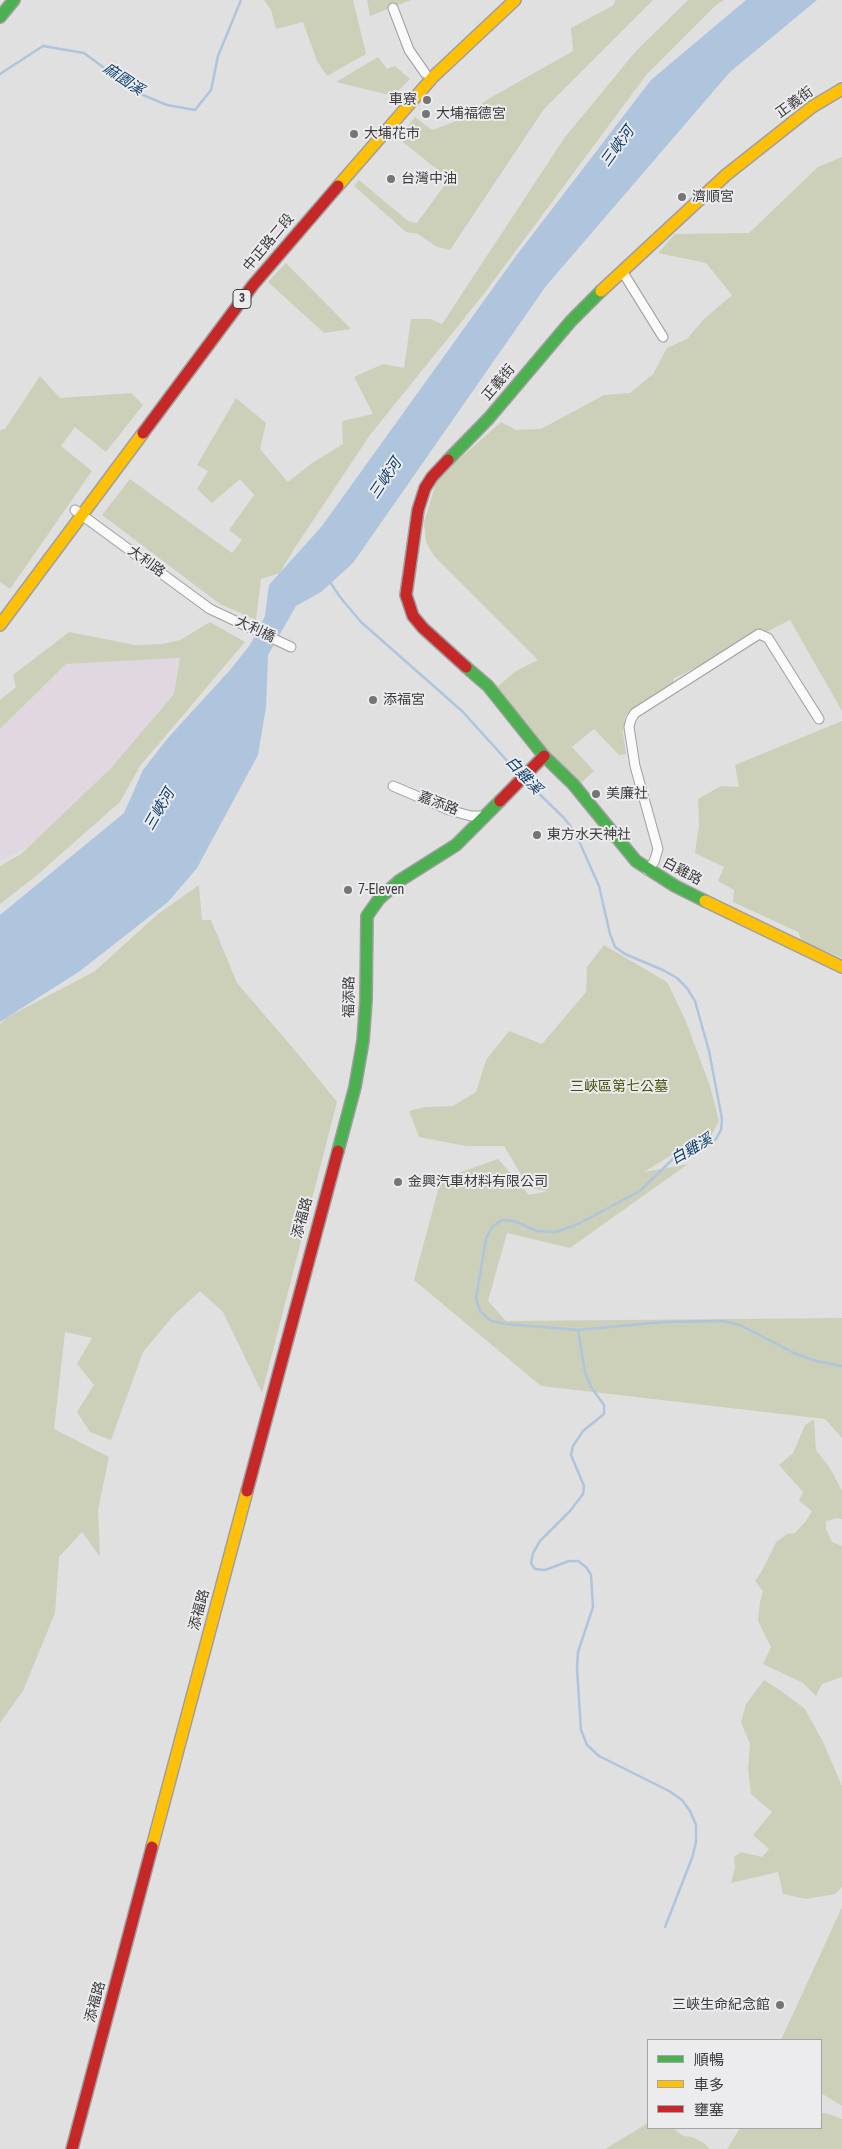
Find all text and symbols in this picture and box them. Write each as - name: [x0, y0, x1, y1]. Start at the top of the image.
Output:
- water label: 麻園溪: [99, 60, 147, 100]
- street label: 正義街: [773, 84, 817, 122]
- place label: 車寮: [389, 92, 417, 108]
- marker: 車寮: [421, 94, 433, 106]
- place label: 大埔福德宮: [436, 106, 506, 122]
- marker: 大埔福德宮: [420, 108, 432, 120]
- water label: 三峽河: [597, 124, 639, 170]
- place label: 大埔花市: [364, 126, 420, 142]
- marker: 大埔花市: [348, 128, 360, 140]
- place label: 台灣中油: [401, 171, 457, 187]
- marker: 台灣中油: [385, 173, 397, 185]
- place label: 濟順宮: [692, 189, 734, 205]
- marker: 濟順宮: [676, 191, 688, 203]
- street label: 中正路二段: [240, 211, 298, 275]
- road number: 3: [233, 290, 251, 308]
- street label: 正義街: [479, 362, 519, 404]
- water label: 三峽河: [366, 455, 406, 503]
- street label: 大利路: [124, 543, 168, 581]
- street label: 大利橋: [232, 614, 278, 646]
- place label: 添福宮: [383, 692, 425, 708]
- marker: 添福宮: [367, 694, 379, 706]
- water label: 白雞溪: [501, 753, 545, 799]
- water label: 三峽河: [141, 786, 179, 834]
- place label: 美廉社: [606, 786, 648, 802]
- marker: 美廉社: [590, 788, 602, 800]
- street label: 嘉添路: [415, 789, 461, 819]
- place label: 東方水天神社: [547, 827, 631, 843]
- marker: 東方水天神社: [531, 829, 543, 841]
- street label: 白雞路: [660, 855, 704, 889]
- place label: 7-Eleven: [358, 882, 404, 898]
- marker: 7-Eleven: [342, 884, 354, 896]
- street label: 福添路: [341, 976, 359, 1018]
- park label: 三峽區第七公墓: [570, 1079, 668, 1095]
- water label: 白雞溪: [668, 1131, 716, 1169]
- place label: 金興汽車材料有限公司: [408, 1174, 548, 1190]
- marker: 金興汽車材料有限公司: [392, 1176, 404, 1188]
- street label: 添福路: [289, 1196, 317, 1240]
- street label: 添福路: [186, 1588, 214, 1632]
- street label: 添福路: [82, 1980, 110, 2024]
- place label: 三峽生命紀念館: [672, 1997, 770, 2013]
- marker: 三峽生命紀念館: [774, 1999, 786, 2011]
- legend: [647, 2039, 822, 2129]
- text: 順暢: [694, 2051, 724, 2069]
- text: 車多: [694, 2076, 724, 2094]
- text: 壅塞: [694, 2101, 724, 2119]

